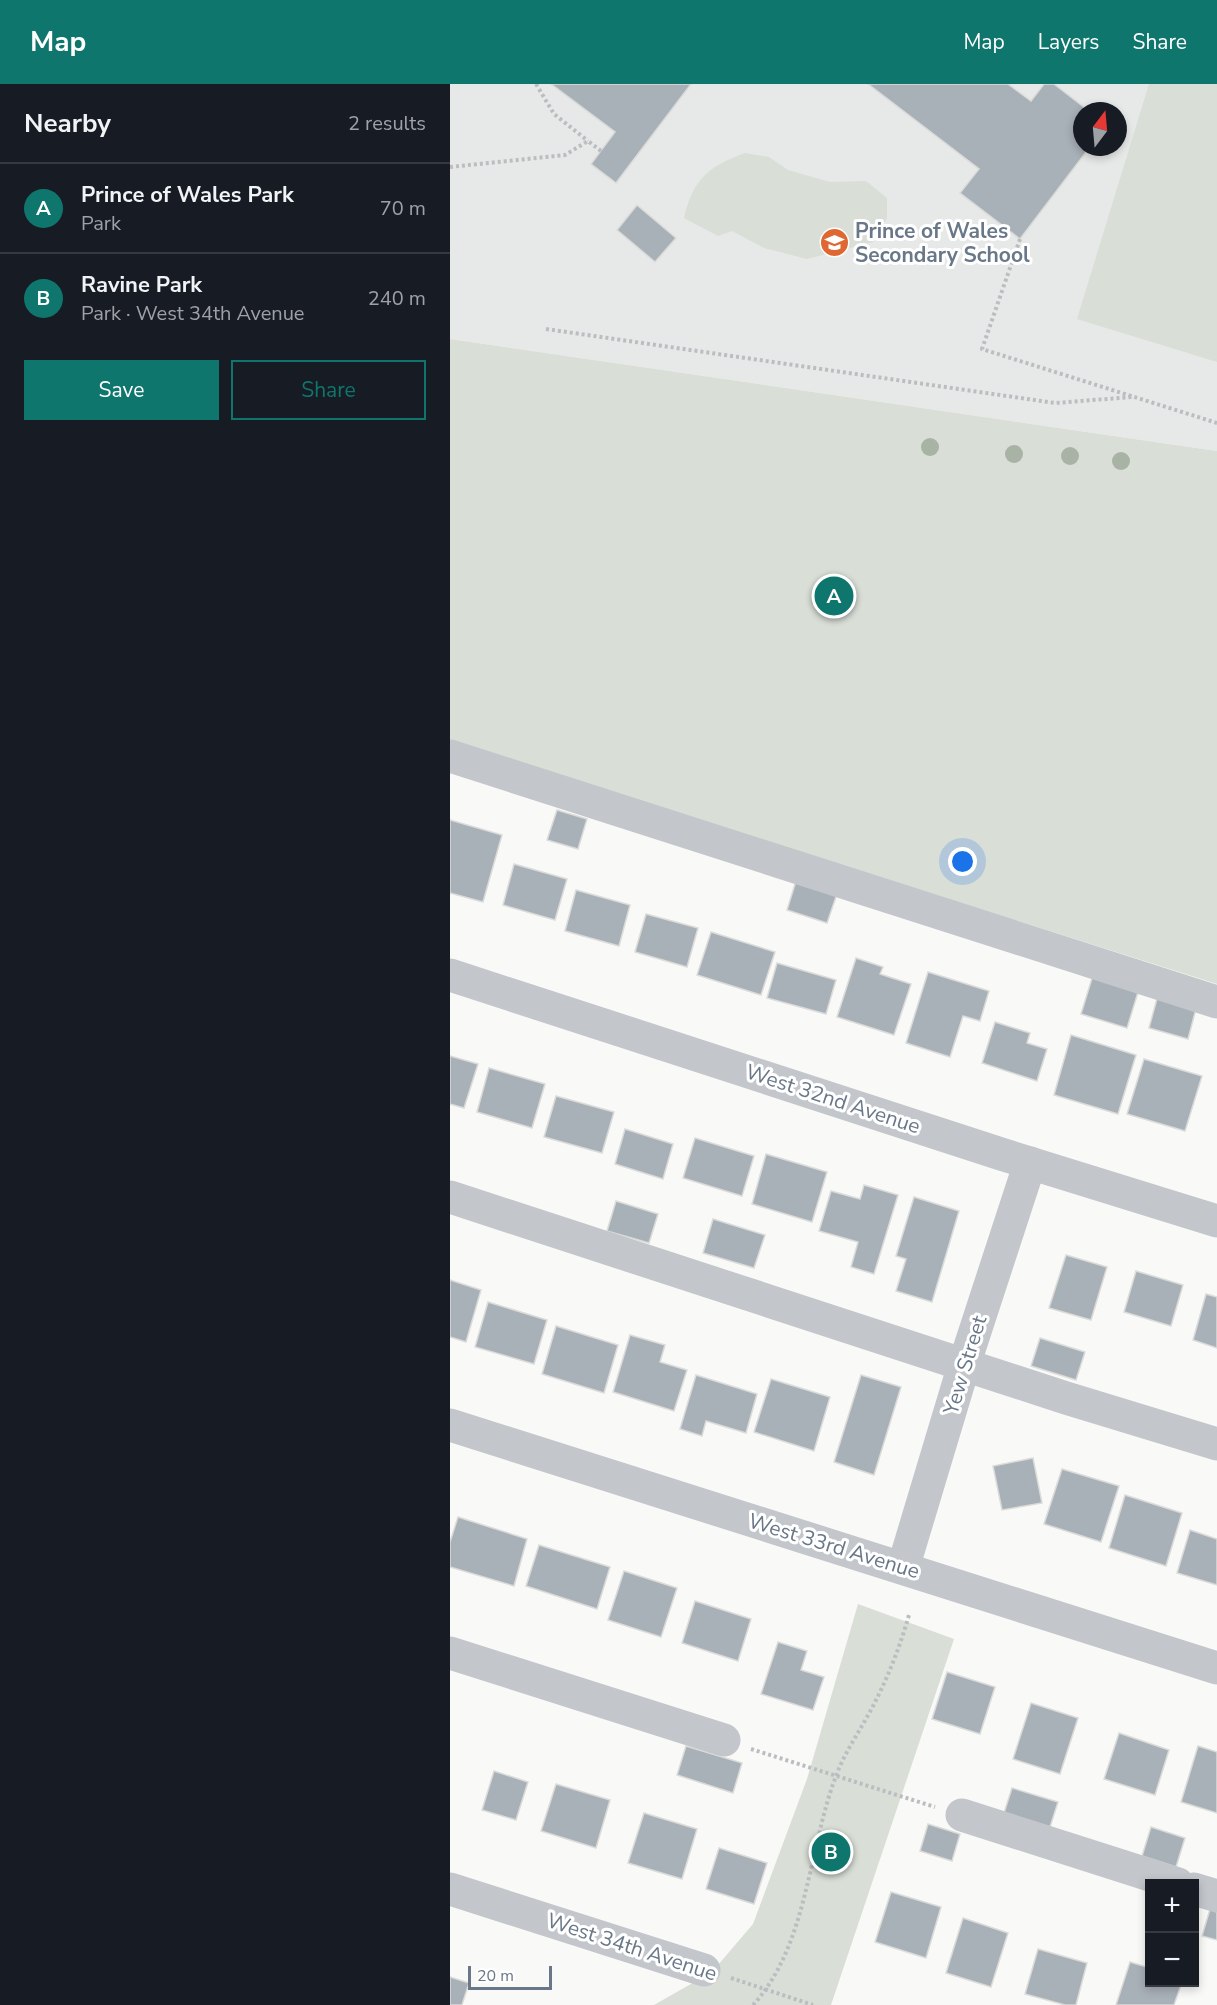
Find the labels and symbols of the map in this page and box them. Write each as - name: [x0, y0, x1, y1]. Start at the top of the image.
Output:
- north arrow: [1073, 102, 1127, 156]
- place label: Prince of Wales Secondary School: [855, 217, 1030, 269]
- school or university icon: Prince of Wales Secondary School: [818, 227, 850, 259]
- pin: A: [814, 574, 854, 618]
- your location: [948, 847, 977, 876]
- street label: West 32nd Avenue: [742, 1058, 924, 1140]
- street label: Yew Street: [936, 1311, 994, 1419]
- street label: West 33rd Avenue: [745, 1507, 923, 1585]
- pin: B: [812, 1830, 850, 1874]
- street label: West 34th Avenue: [543, 1906, 721, 1988]
- scale bar: [468, 1963, 552, 1990]

